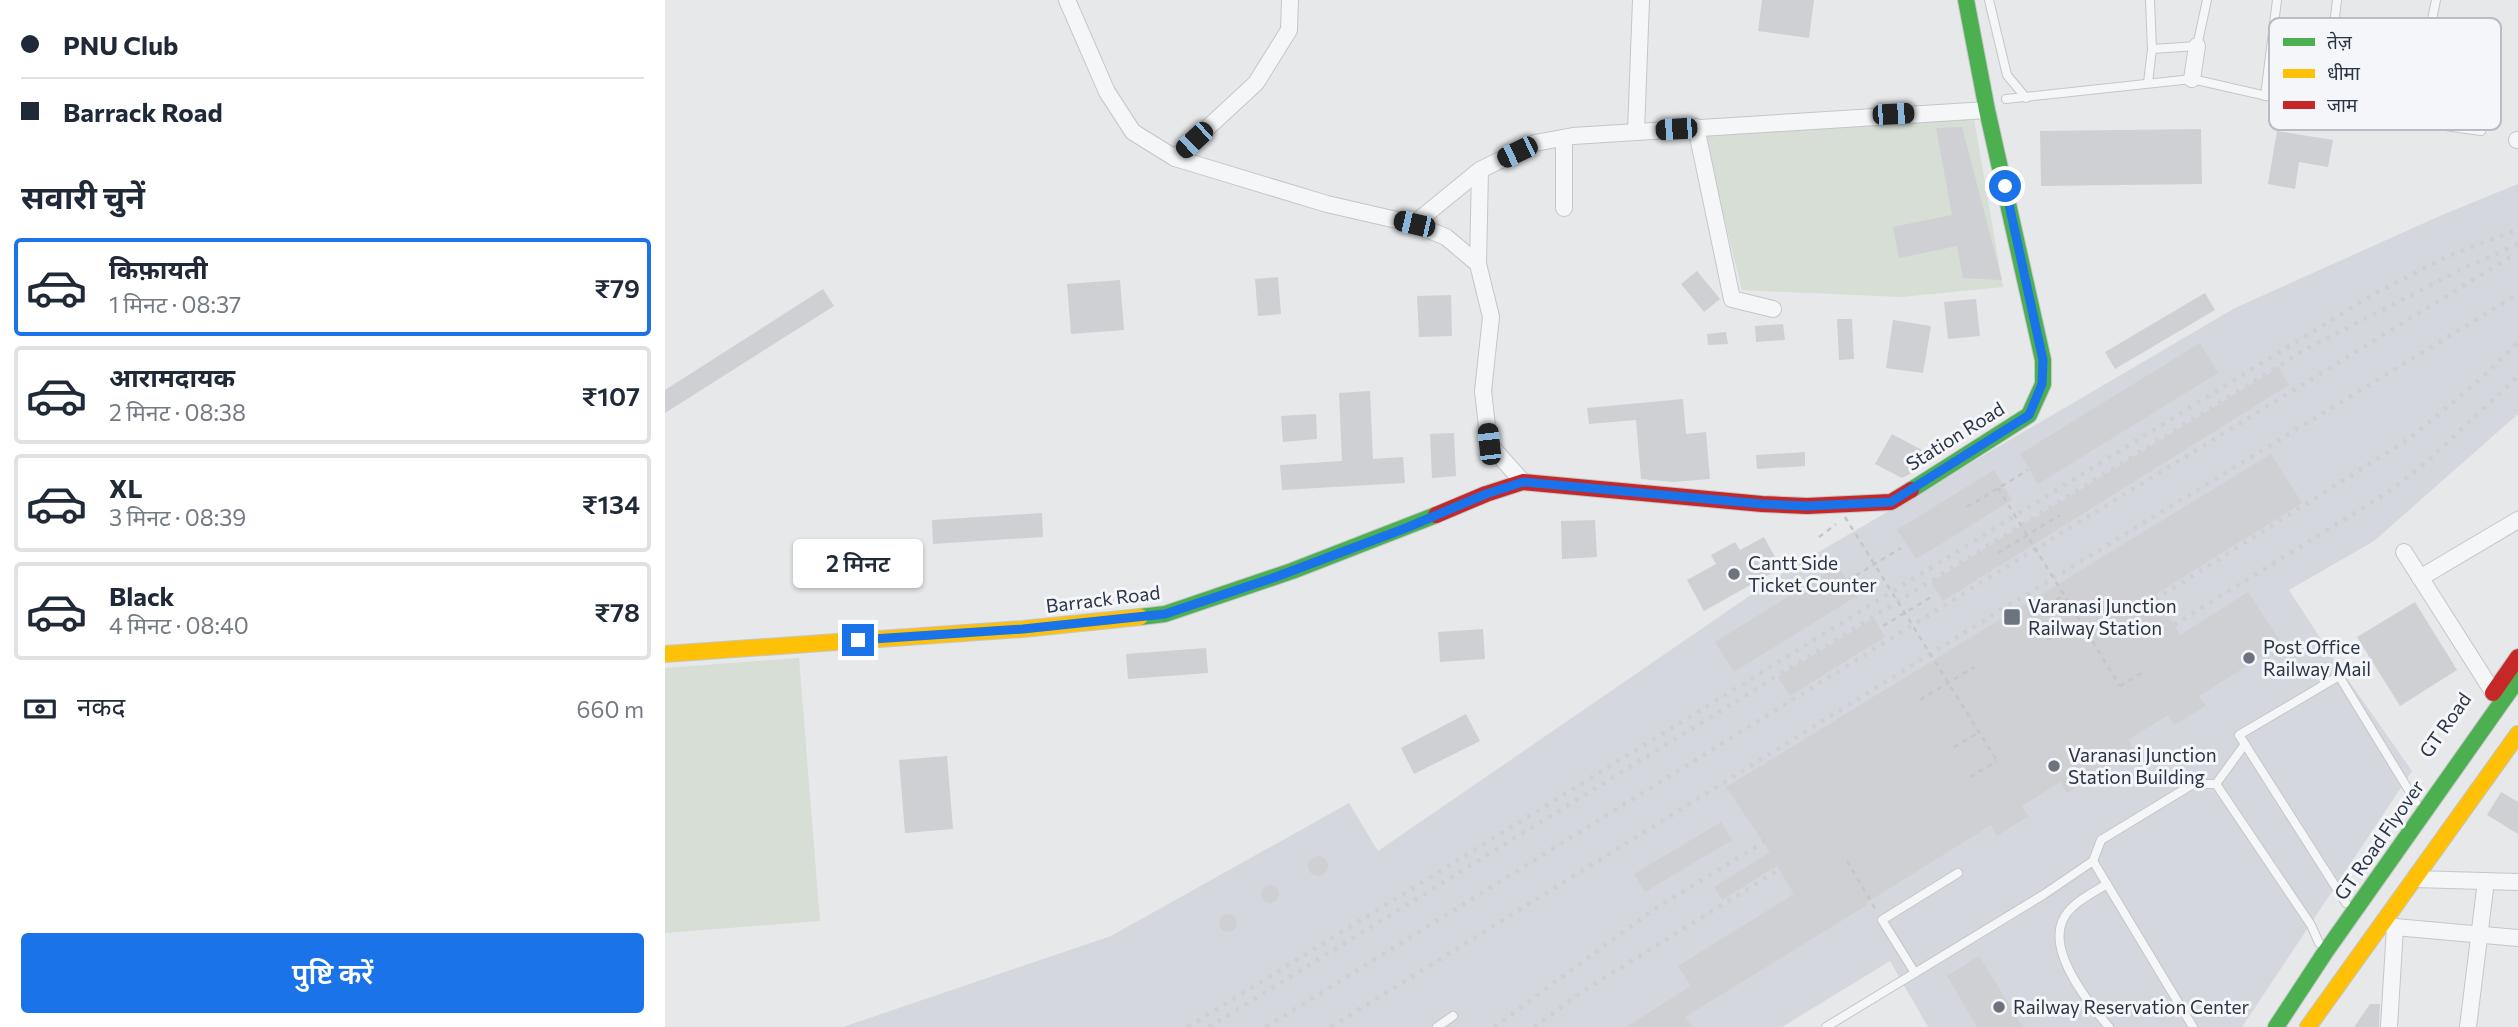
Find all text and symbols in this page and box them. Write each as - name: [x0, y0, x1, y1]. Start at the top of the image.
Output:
- legend: [2269, 18, 2501, 130]
- text: PNU Club: [63, 29, 178, 60]
- text: तेज़: [2327, 30, 2353, 53]
- text: धीमा: [2327, 61, 2361, 84]
- text: जाम: [2327, 93, 2358, 116]
- text: Barrack Road: [63, 96, 223, 127]
- car: [1872, 102, 1915, 126]
- car: [1655, 117, 1698, 141]
- car: [1172, 118, 1217, 162]
- car: [1494, 133, 1541, 171]
- route start: [1989, 170, 2021, 202]
- text: सवारी चुनें: [21, 176, 145, 216]
- car: [1392, 209, 1437, 239]
- text: किफ़ायती: [109, 253, 208, 284]
- icon: car: [25, 256, 88, 319]
- text: ₹79: [594, 272, 640, 303]
- text: 1 मिनट · 08:37: [109, 290, 241, 318]
- text: आरामदायक: [109, 361, 235, 392]
- icon: car: [25, 364, 88, 427]
- text: ₹107: [581, 380, 640, 411]
- street label: Station Road: [1901, 396, 2008, 475]
- text: 2 मिनट · 08:38: [109, 398, 246, 426]
- car: [1477, 422, 1502, 466]
- icon: car: [25, 472, 88, 535]
- text: XL: [109, 472, 143, 503]
- text: ₹134: [582, 488, 640, 519]
- text: 3 मिनट · 08:39: [109, 503, 246, 531]
- callout: 2 मिनट: [793, 538, 923, 588]
- text: 2 मिनट: [826, 549, 890, 577]
- place label: Cantt Side Ticket Counter: [1748, 551, 1877, 596]
- marker: Cantt Side Ticket Counter: [1726, 566, 1742, 582]
- icon: car: [25, 580, 88, 643]
- text: Black: [109, 580, 175, 611]
- street label: Barrack Road: [1045, 580, 1161, 617]
- place label: Varanasi Junction Railway Station: [2028, 594, 2177, 639]
- text: ₹78: [594, 596, 640, 627]
- marker: Varanasi Junction Railway Station: [2002, 607, 2022, 627]
- text: 4 मिनट · 08:40: [109, 611, 249, 639]
- route end: [842, 624, 874, 656]
- place label: Post Office Railway Mail: [2263, 635, 2371, 680]
- marker: Post Office Railway Mail: [2241, 650, 2257, 666]
- street label: GT Road: [2414, 688, 2475, 762]
- icon: cash: [21, 690, 59, 728]
- text: नकद: [77, 690, 125, 721]
- text: 660 m: [577, 695, 644, 723]
- place label: Varanasi Junction Station Building: [2068, 743, 2217, 788]
- marker: Varanasi Junction Station Building: [2046, 758, 2062, 774]
- street label: GT Road Flyover: [2329, 775, 2429, 904]
- button: पुष्टि करें: [21, 933, 644, 1013]
- place label: Railway Reservation Center: [2013, 995, 2250, 1018]
- marker: Railway Reservation Center: [1991, 999, 2007, 1015]

